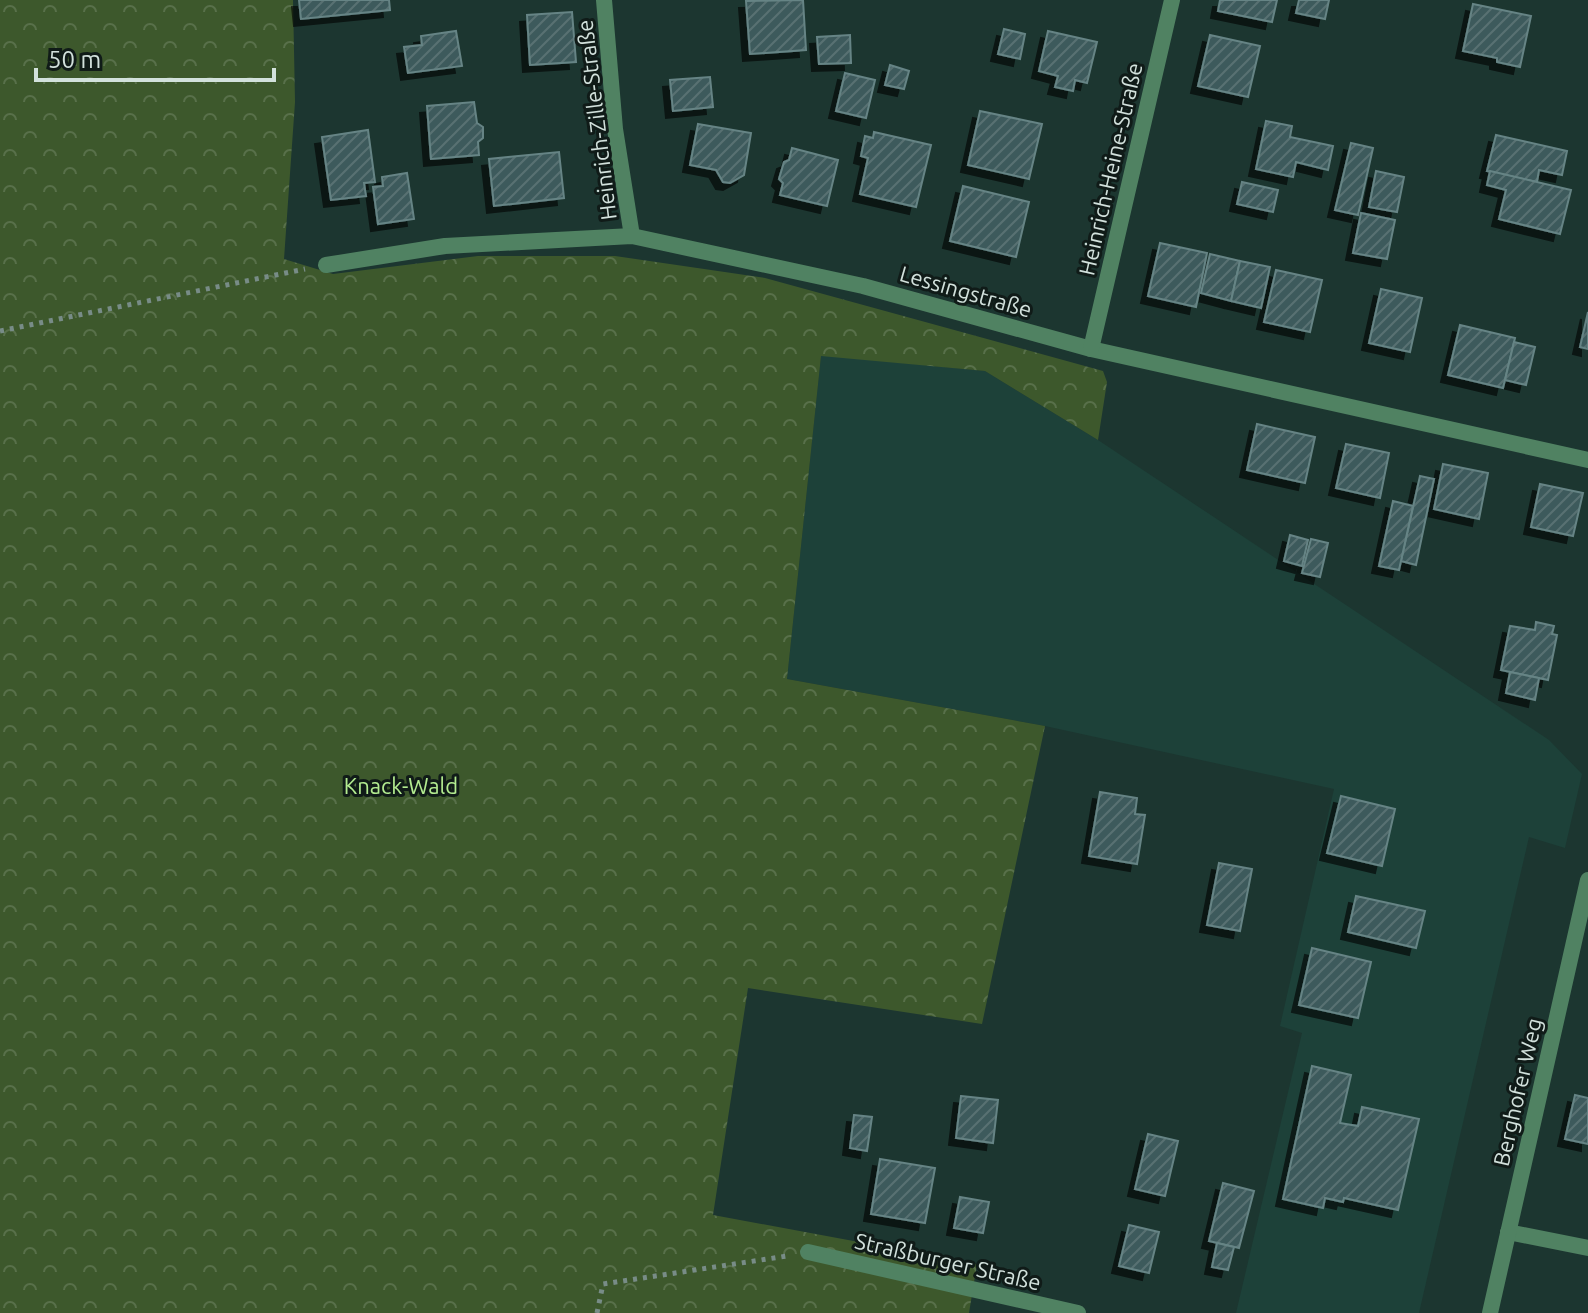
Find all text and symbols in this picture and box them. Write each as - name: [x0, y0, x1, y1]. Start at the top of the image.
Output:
- street label: Heinrich-Zille-Straße: [571, 18, 621, 222]
- scale bar: [36, 32, 274, 82]
- text: 50 m: [48, 46, 101, 73]
- street label: Heinrich-Heine-Straße: [1073, 60, 1147, 278]
- street label: Lessingstraße: [897, 260, 1035, 322]
- park label: Knack-Wald: [344, 773, 458, 798]
- street label: Berghofer Weg: [1488, 1016, 1546, 1168]
- street label: Straßburger Straße: [853, 1227, 1043, 1295]

